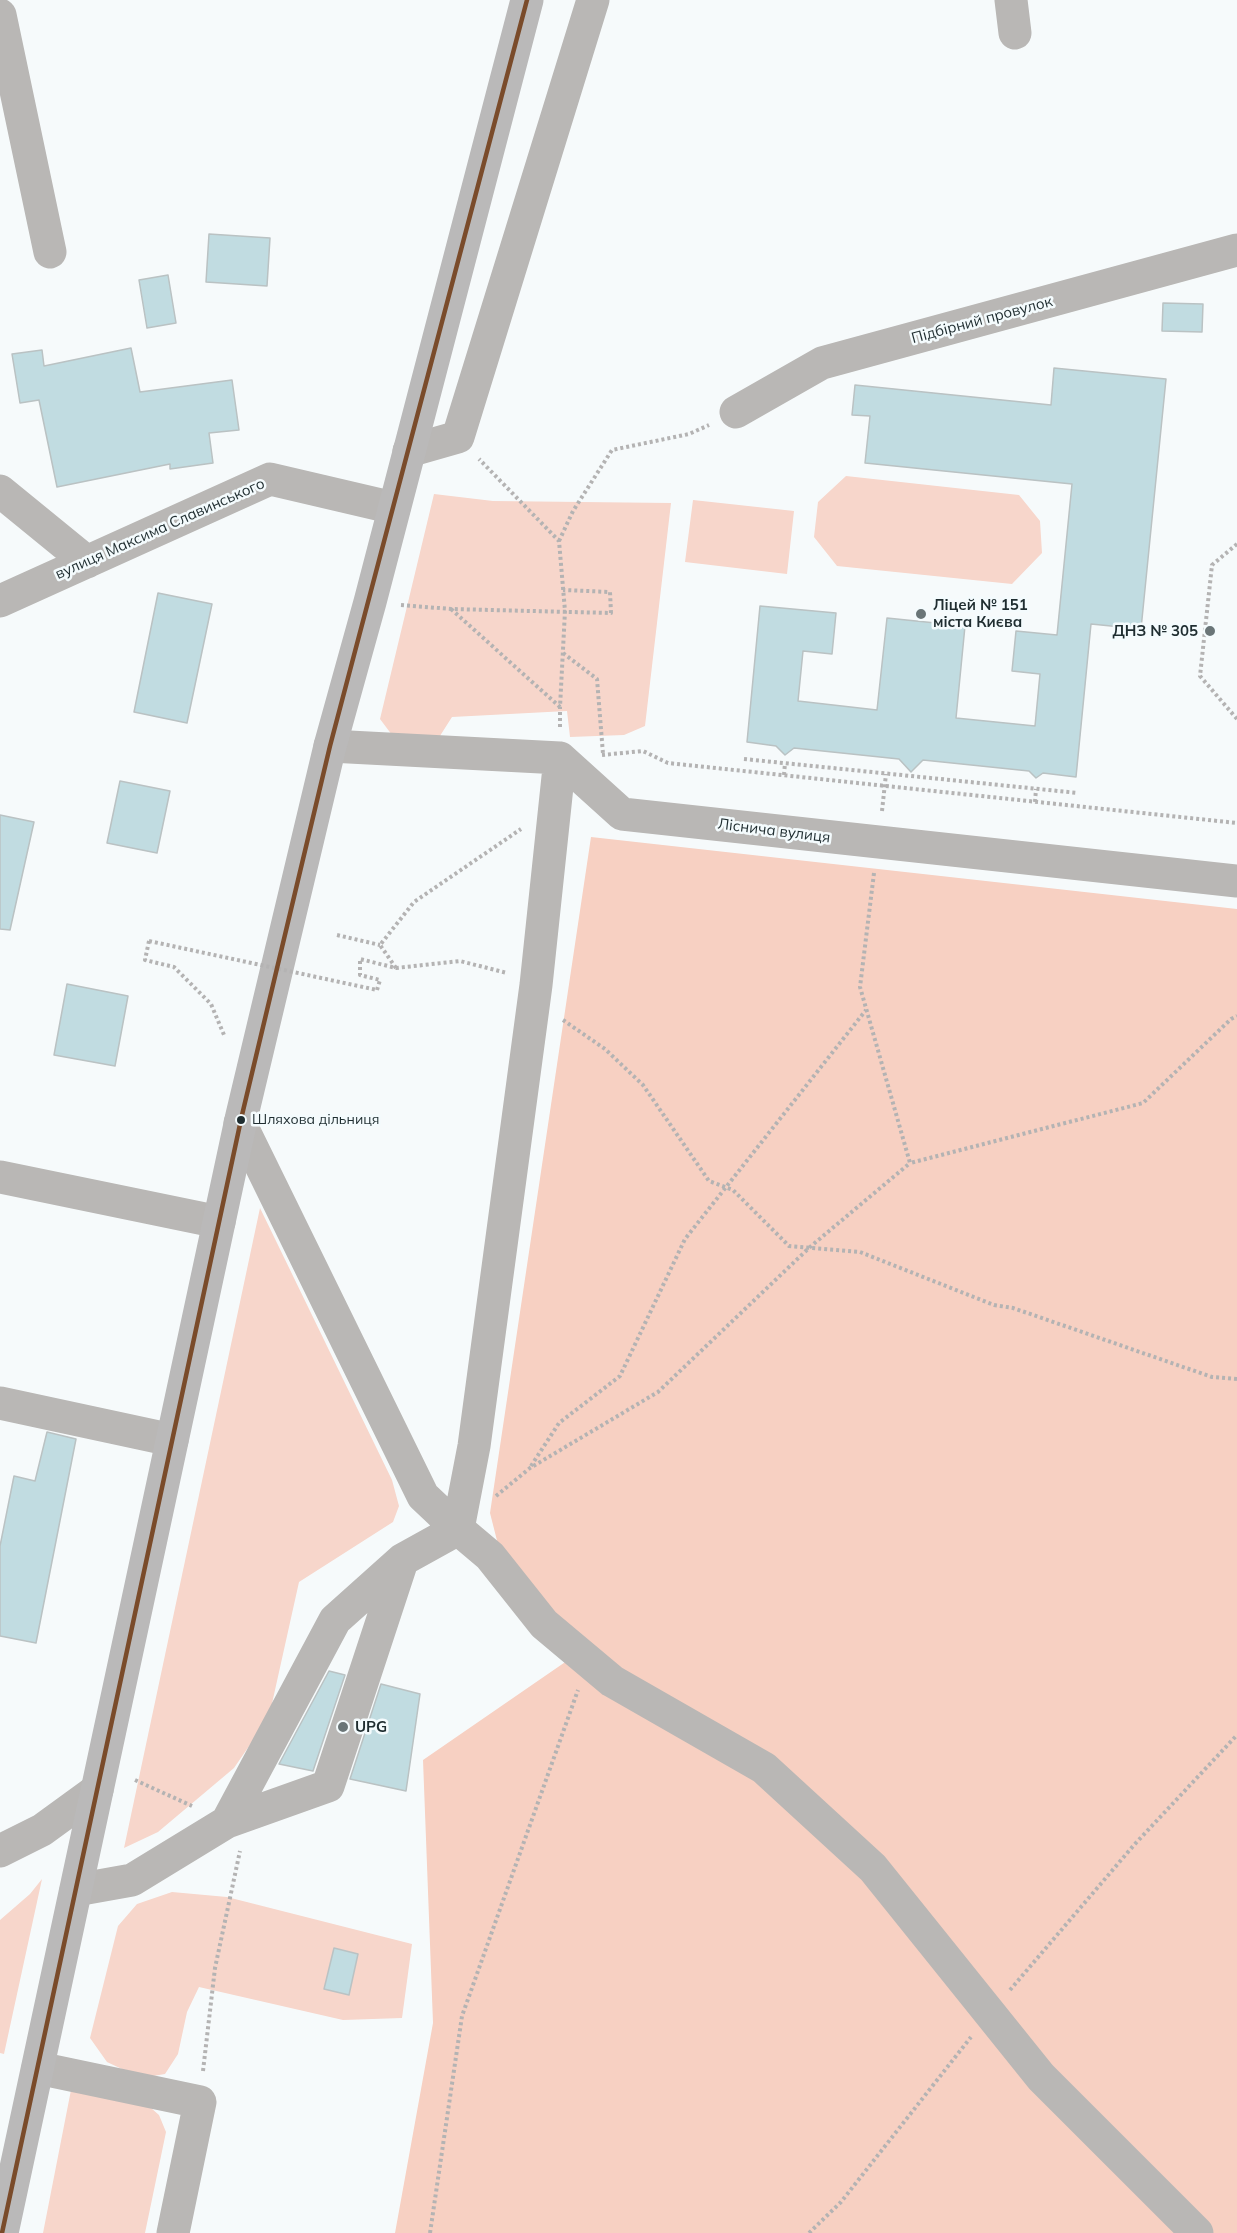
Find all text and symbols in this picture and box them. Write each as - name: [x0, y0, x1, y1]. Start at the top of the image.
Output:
- street label: Підбірний провулок: [910, 293, 1054, 347]
- street label: вулиця Максима Славинського: [53, 475, 267, 583]
- place label: Ліцей № 151 міста Києва: [933, 596, 1028, 631]
- marker: Ліцей № 151 міста Києва: [914, 607, 928, 621]
- place label: ДНЗ № 305: [1112, 622, 1198, 640]
- marker: ДНЗ № 305: [1203, 624, 1217, 638]
- street label: Ліснича вулиця: [717, 815, 831, 847]
- place label: Шляхова дільниця: [252, 1112, 379, 1128]
- marker: Шляхова дільниця: [235, 1114, 247, 1126]
- place label: UPG: [355, 1718, 387, 1736]
- marker: UPG: [336, 1720, 350, 1734]

